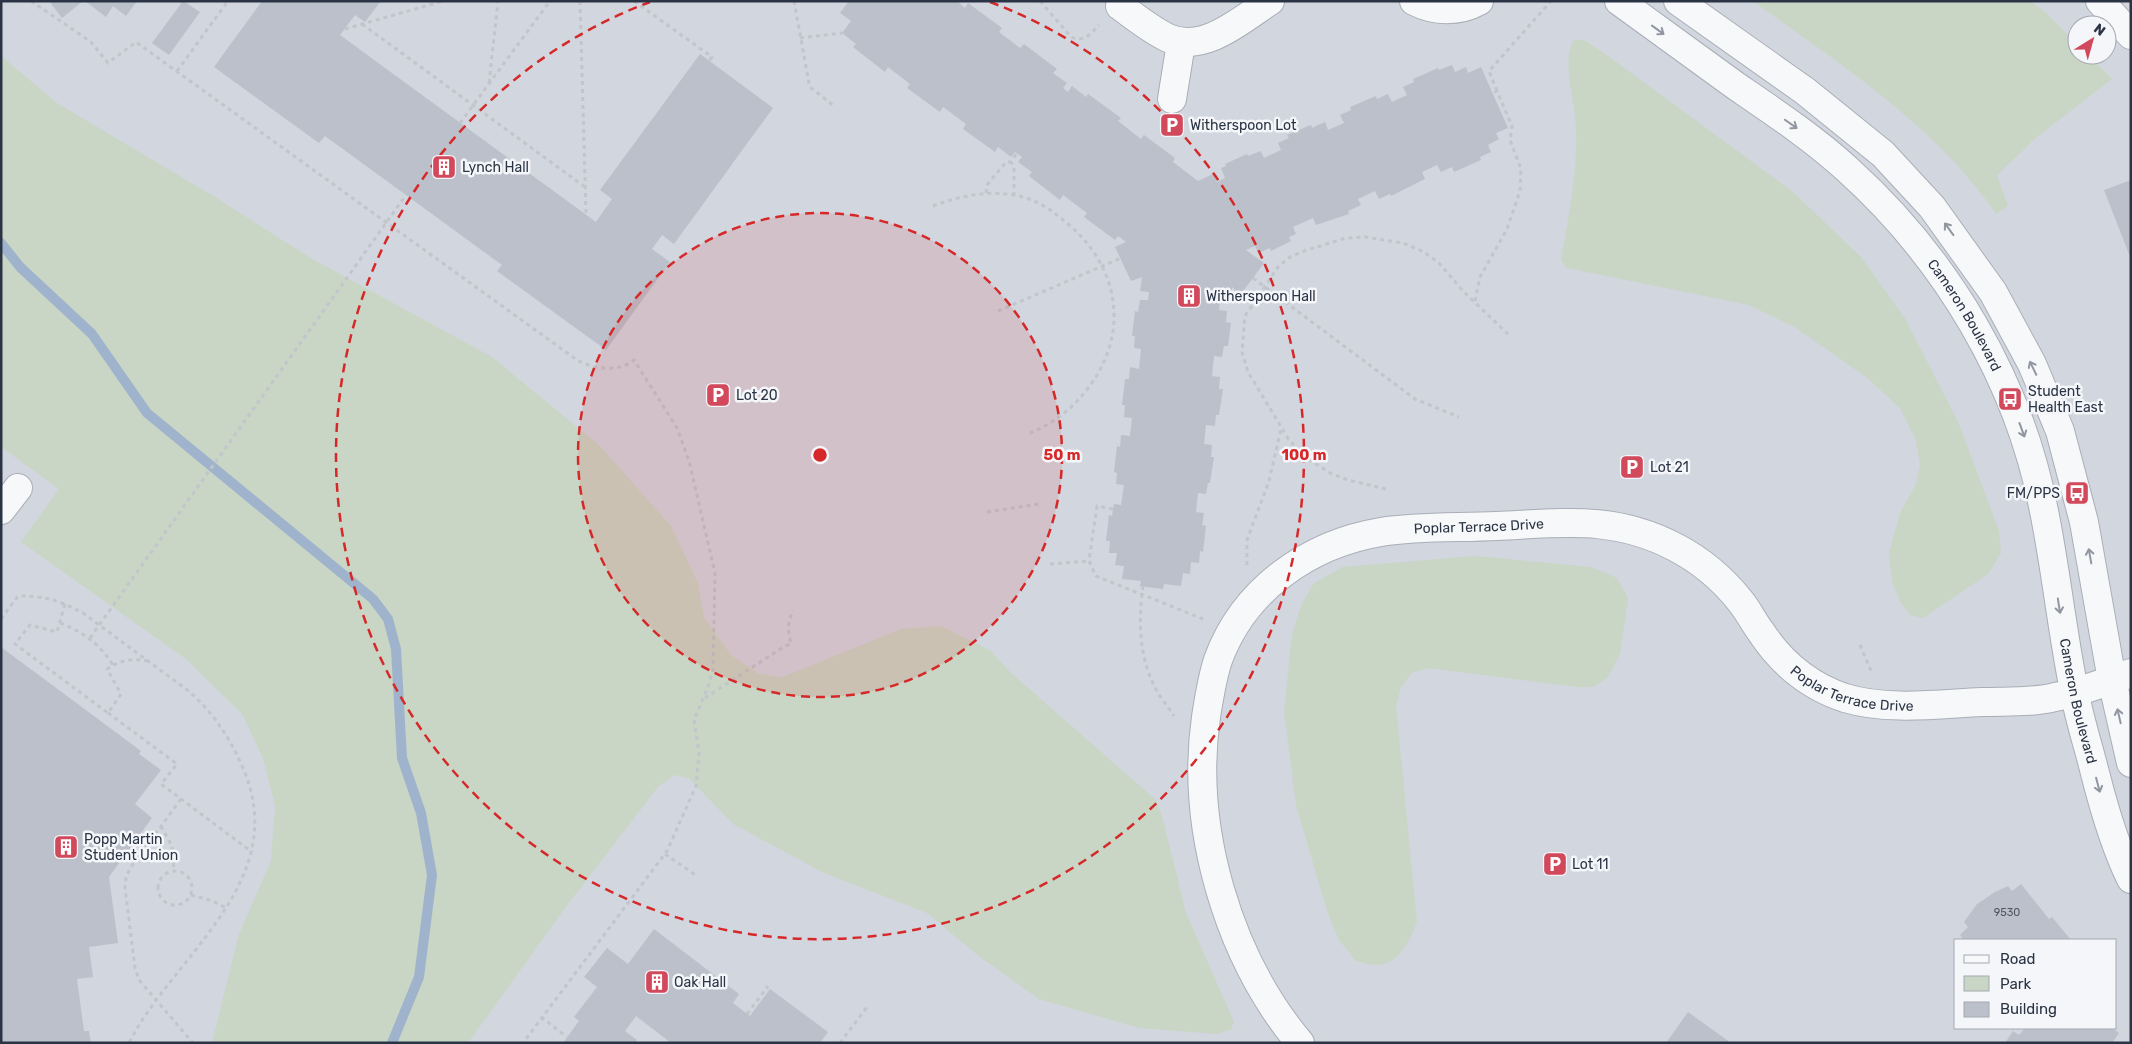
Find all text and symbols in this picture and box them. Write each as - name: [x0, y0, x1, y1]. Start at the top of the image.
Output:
- north arrow: [2067, 15, 2117, 65]
- text: N: [2090, 20, 2109, 40]
- one-way arrow: [1651, 25, 1665, 35]
- parking icon: Witherspoon Lot: [1159, 112, 1185, 138]
- place label: Witherspoon Lot: [1190, 117, 1297, 134]
- one-way arrow: [1784, 119, 1798, 129]
- building icon: Lynch Hall: [431, 154, 457, 180]
- place label: Lynch Hall: [462, 159, 529, 176]
- one-way arrow: [1943, 223, 1954, 236]
- street label: Cameron Boulevard: [1924, 256, 2005, 374]
- building icon: Witherspoon Hall: [1176, 283, 1202, 309]
- place label: Witherspoon Hall: [1206, 288, 1316, 305]
- one-way arrow: [2028, 361, 2037, 376]
- parking icon: Lot 20: [705, 382, 731, 408]
- place label: Student Health East: [2028, 383, 2104, 416]
- bus stop icon: Student Health East: [1997, 386, 2023, 412]
- place label: Lot 20: [736, 387, 778, 404]
- one-way arrow: [2018, 422, 2027, 438]
- centre of rings: [811, 446, 829, 464]
- text: 50 m: [1044, 446, 1080, 464]
- text: 100 m: [1282, 446, 1326, 464]
- parking icon: Lot 21: [1619, 454, 1645, 480]
- place label: Lot 21: [1650, 459, 1689, 476]
- bus stop icon: FM/PPS: [2064, 480, 2090, 506]
- place label: FM/PPS: [2007, 485, 2060, 502]
- street label: Poplar Terrace Drive: [1413, 516, 1544, 538]
- one-way arrow: [2085, 548, 2095, 564]
- one-way arrow: [2055, 598, 2065, 614]
- street label: Cameron Boulevard: [2056, 637, 2100, 766]
- street label: Poplar Terrace Drive: [1787, 662, 1914, 715]
- one-way arrow: [2114, 708, 2124, 724]
- one-way arrow: [2094, 776, 2103, 792]
- place label: Popp Martin Student Union: [84, 831, 178, 864]
- building icon: Popp Martin Student Union: [53, 834, 79, 860]
- parking icon: Lot 11: [1542, 851, 1568, 877]
- place label: Lot 11: [1572, 856, 1609, 873]
- house number: 9530: [1994, 906, 2020, 919]
- legend: [1954, 939, 2117, 1029]
- text: Road: [2000, 950, 2036, 968]
- building icon: Oak Hall: [644, 969, 670, 995]
- place label: Oak Hall: [674, 974, 726, 991]
- text: Park: [2000, 975, 2031, 993]
- text: Building: [2000, 1000, 2057, 1018]

